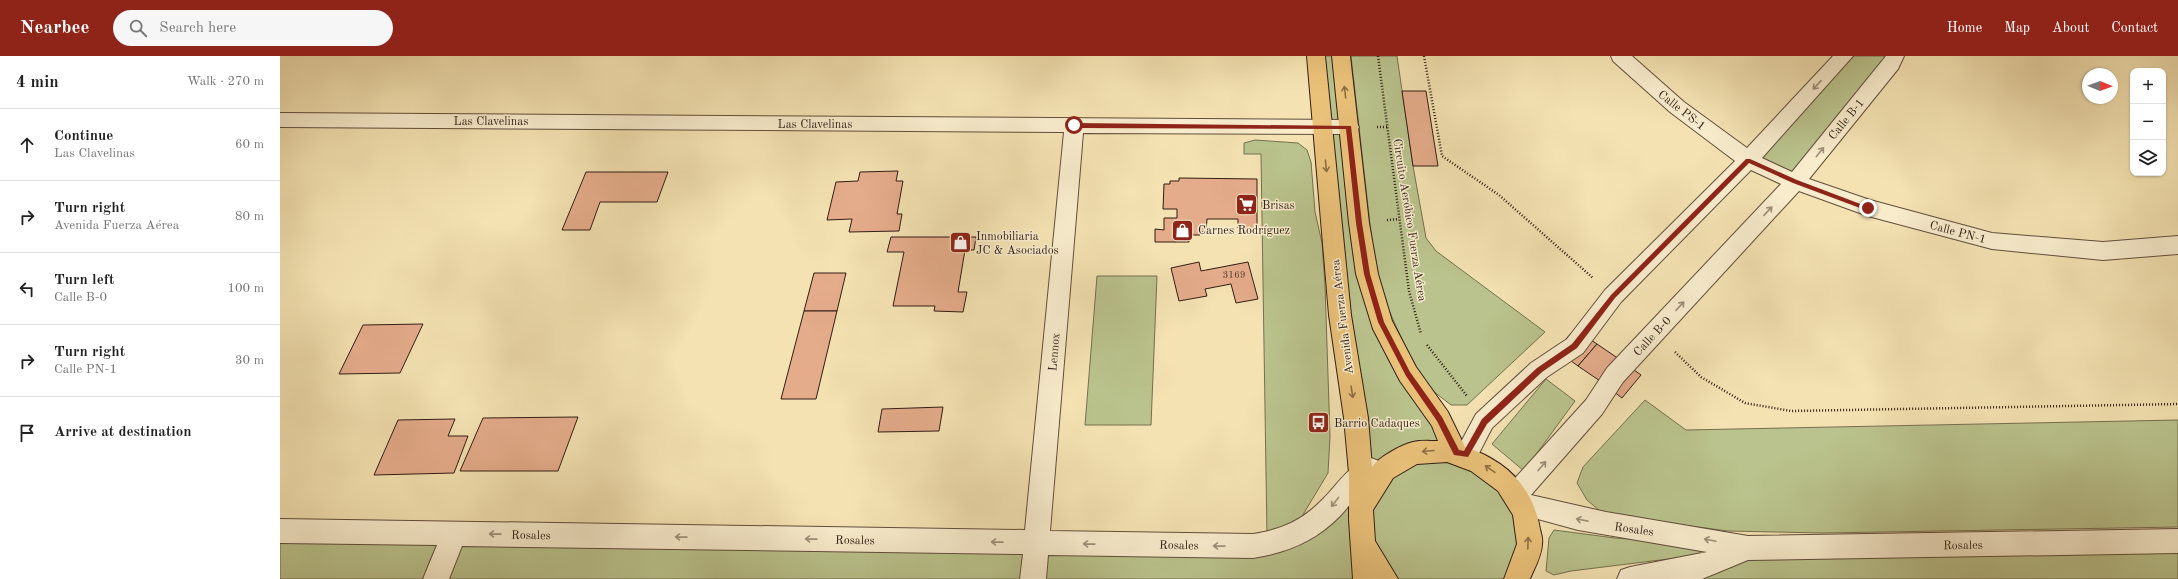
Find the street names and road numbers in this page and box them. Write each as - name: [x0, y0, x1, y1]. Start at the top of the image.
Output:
- street label: Calle PS-1: [1655, 89, 1707, 133]
- street label: Calle B-1: [1827, 97, 1867, 142]
- street label: Las Clavelinas: [454, 116, 528, 128]
- street label: Las Clavelinas: [778, 119, 852, 131]
- street label: Circuito Aeróbico Fuerza Aérea: [1390, 138, 1428, 302]
- street label: Calle PN-1: [1928, 220, 1987, 246]
- street label: Avenida Fuerza Aérea: [1330, 259, 1356, 375]
- street label: Calle B-0: [1632, 315, 1674, 359]
- street label: Lennox: [1047, 332, 1063, 372]
- street label: Rosales: [1613, 521, 1654, 539]
- street label: Rosales: [511, 530, 551, 542]
- street label: Rosales: [835, 535, 875, 547]
- street label: Rosales: [1159, 540, 1199, 552]
- street label: Rosales: [1943, 540, 1983, 552]

